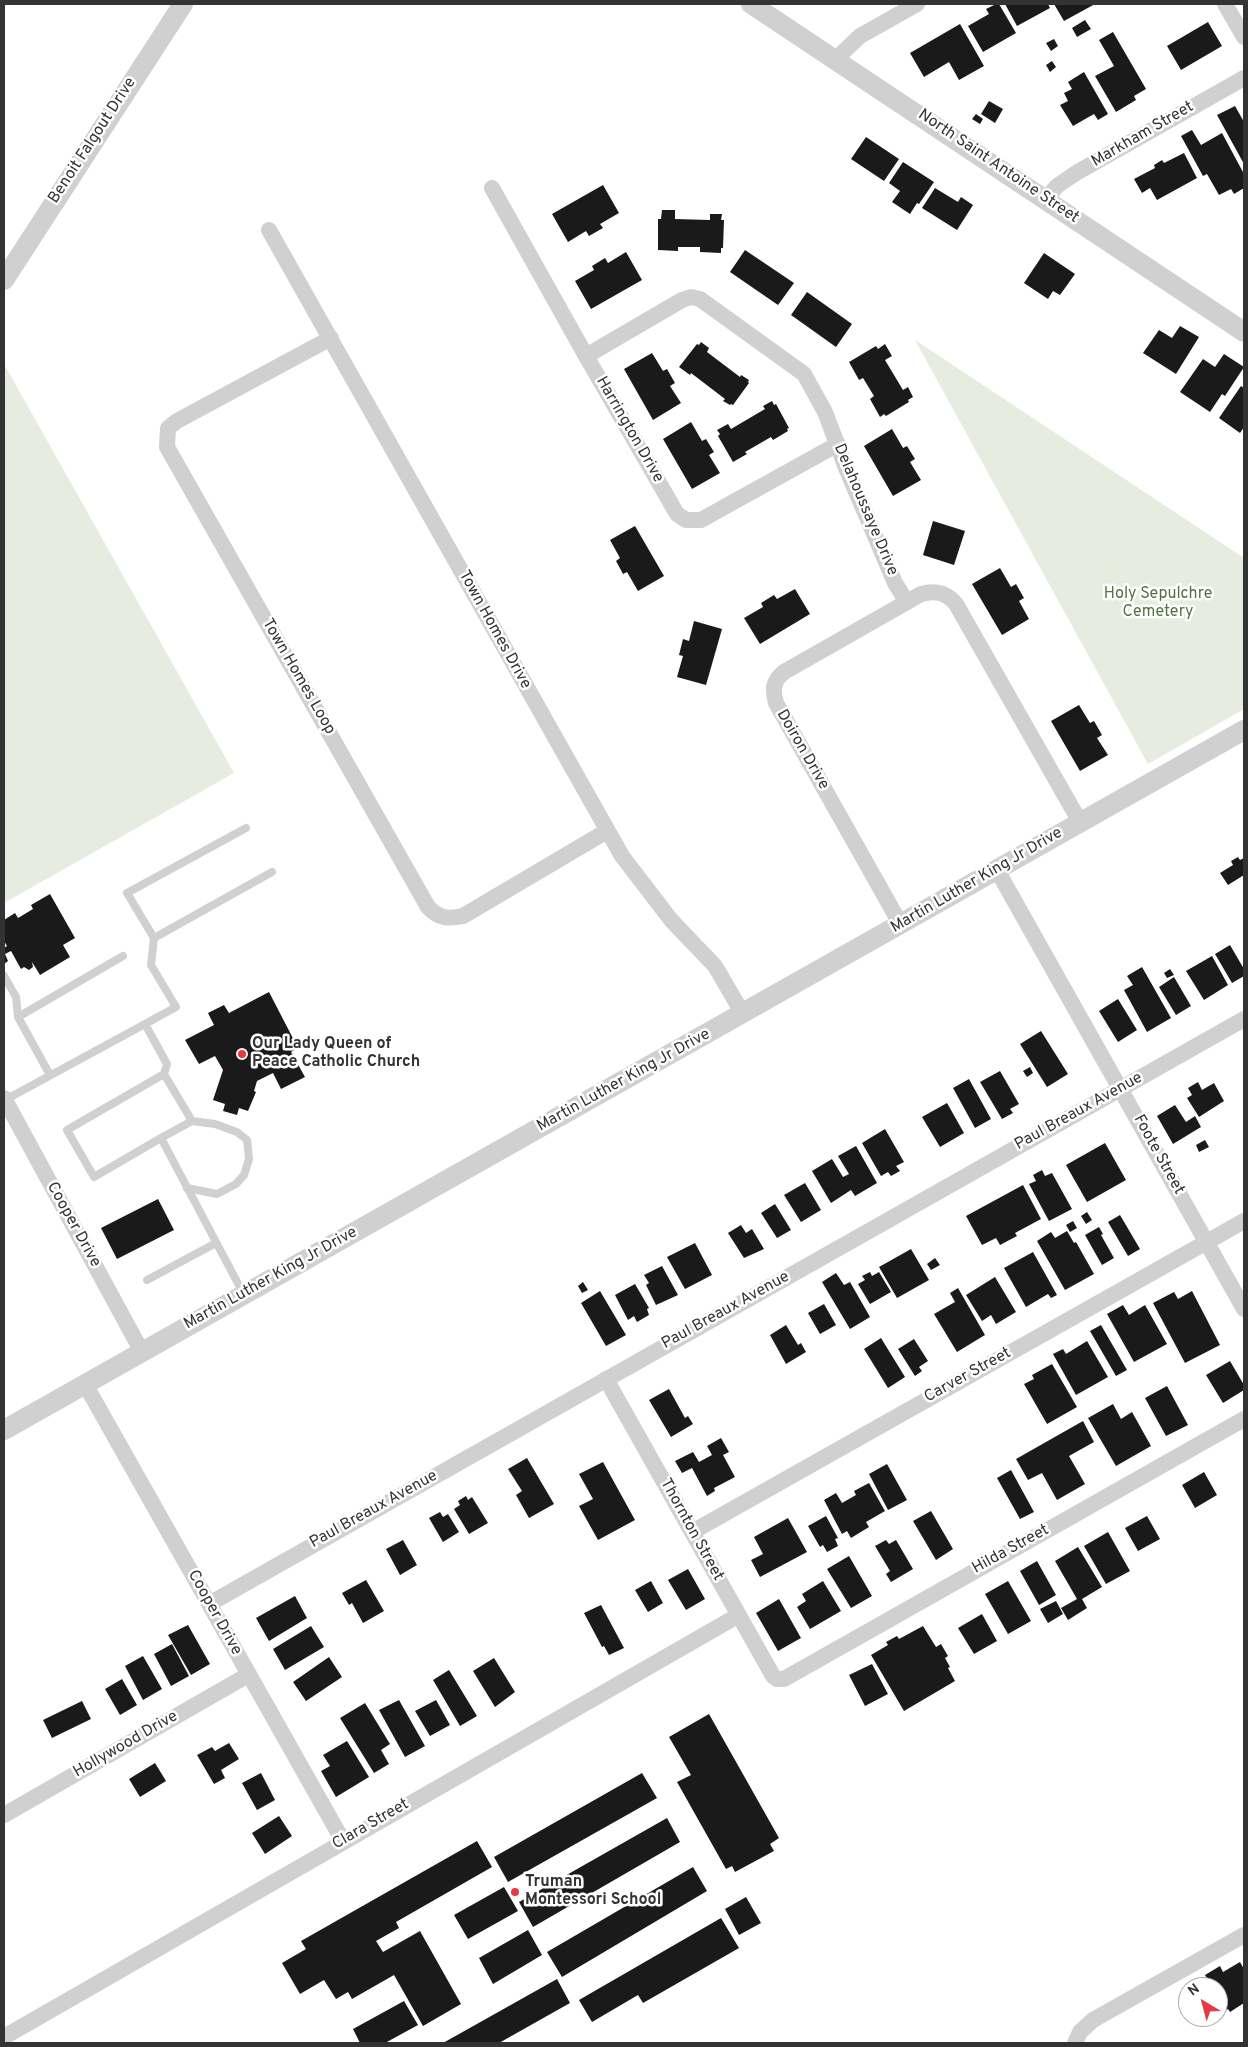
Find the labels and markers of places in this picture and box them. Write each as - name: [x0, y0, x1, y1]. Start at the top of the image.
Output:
- place label: Our Lady Queen of Peace Catholic Church: [252, 1035, 420, 1073]
- marker: Our Lady Queen of Peace Catholic Church: [236, 1048, 248, 1060]
- place label: Truman Montessori School: [525, 1873, 661, 1911]
- marker: Truman Montessori School: [509, 1886, 521, 1898]

